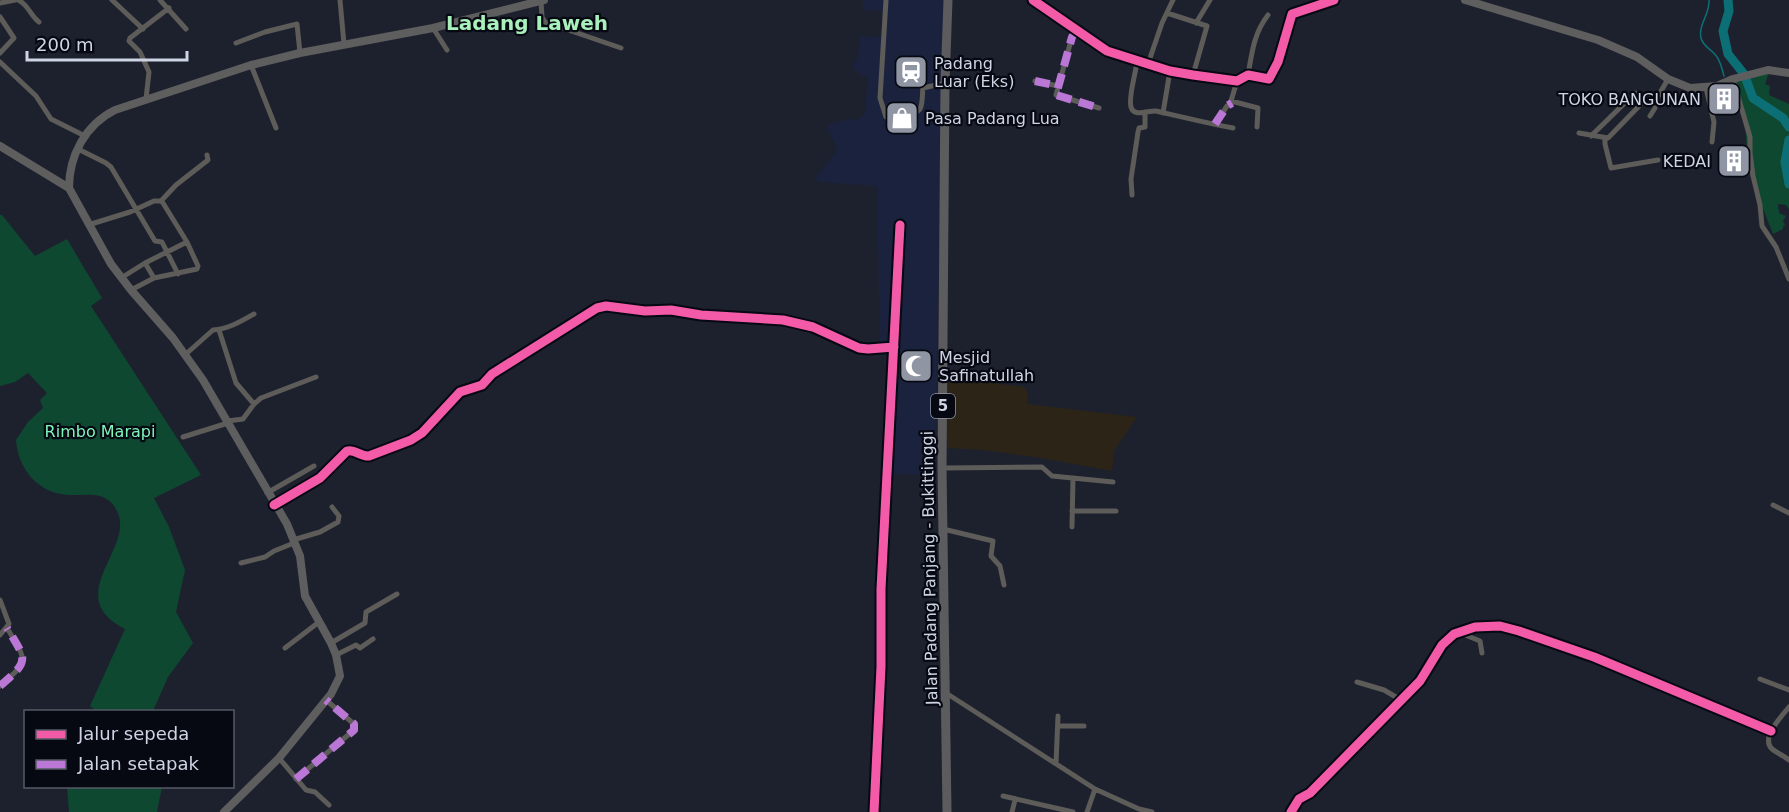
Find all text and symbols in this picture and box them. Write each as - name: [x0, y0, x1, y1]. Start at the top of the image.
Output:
- district label: Ladang Laweh: [446, 11, 608, 35]
- scale bar: [27, 24, 188, 62]
- text: 200 m: [36, 34, 94, 55]
- station icon: Padang Luar (Eks): [893, 54, 929, 90]
- place label: Padang Luar (Eks): [934, 54, 1014, 91]
- building icon: TOKO BANGUNAN: [1706, 81, 1742, 117]
- place label: TOKO BANGUNAN: [1557, 90, 1701, 109]
- shop icon: Pasa Padang Lua: [884, 100, 920, 136]
- place label: Pasa Padang Lua: [925, 109, 1060, 128]
- building icon: KEDAI: [1716, 143, 1752, 179]
- place label: KEDAI: [1663, 152, 1711, 171]
- mosque icon: Mesjid Safinatullah: [898, 348, 934, 384]
- place label: Mesjid Safinatullah: [939, 348, 1034, 385]
- road number: 5: [931, 394, 955, 418]
- park label: Rimbo Marapi: [45, 422, 155, 441]
- street label: Jalan Padang Panjang - Bukittinggi: [918, 431, 941, 706]
- legend: [24, 710, 234, 788]
- text: Jalur sepeda: [77, 723, 189, 744]
- text: Jalan setapak: [77, 753, 199, 774]

